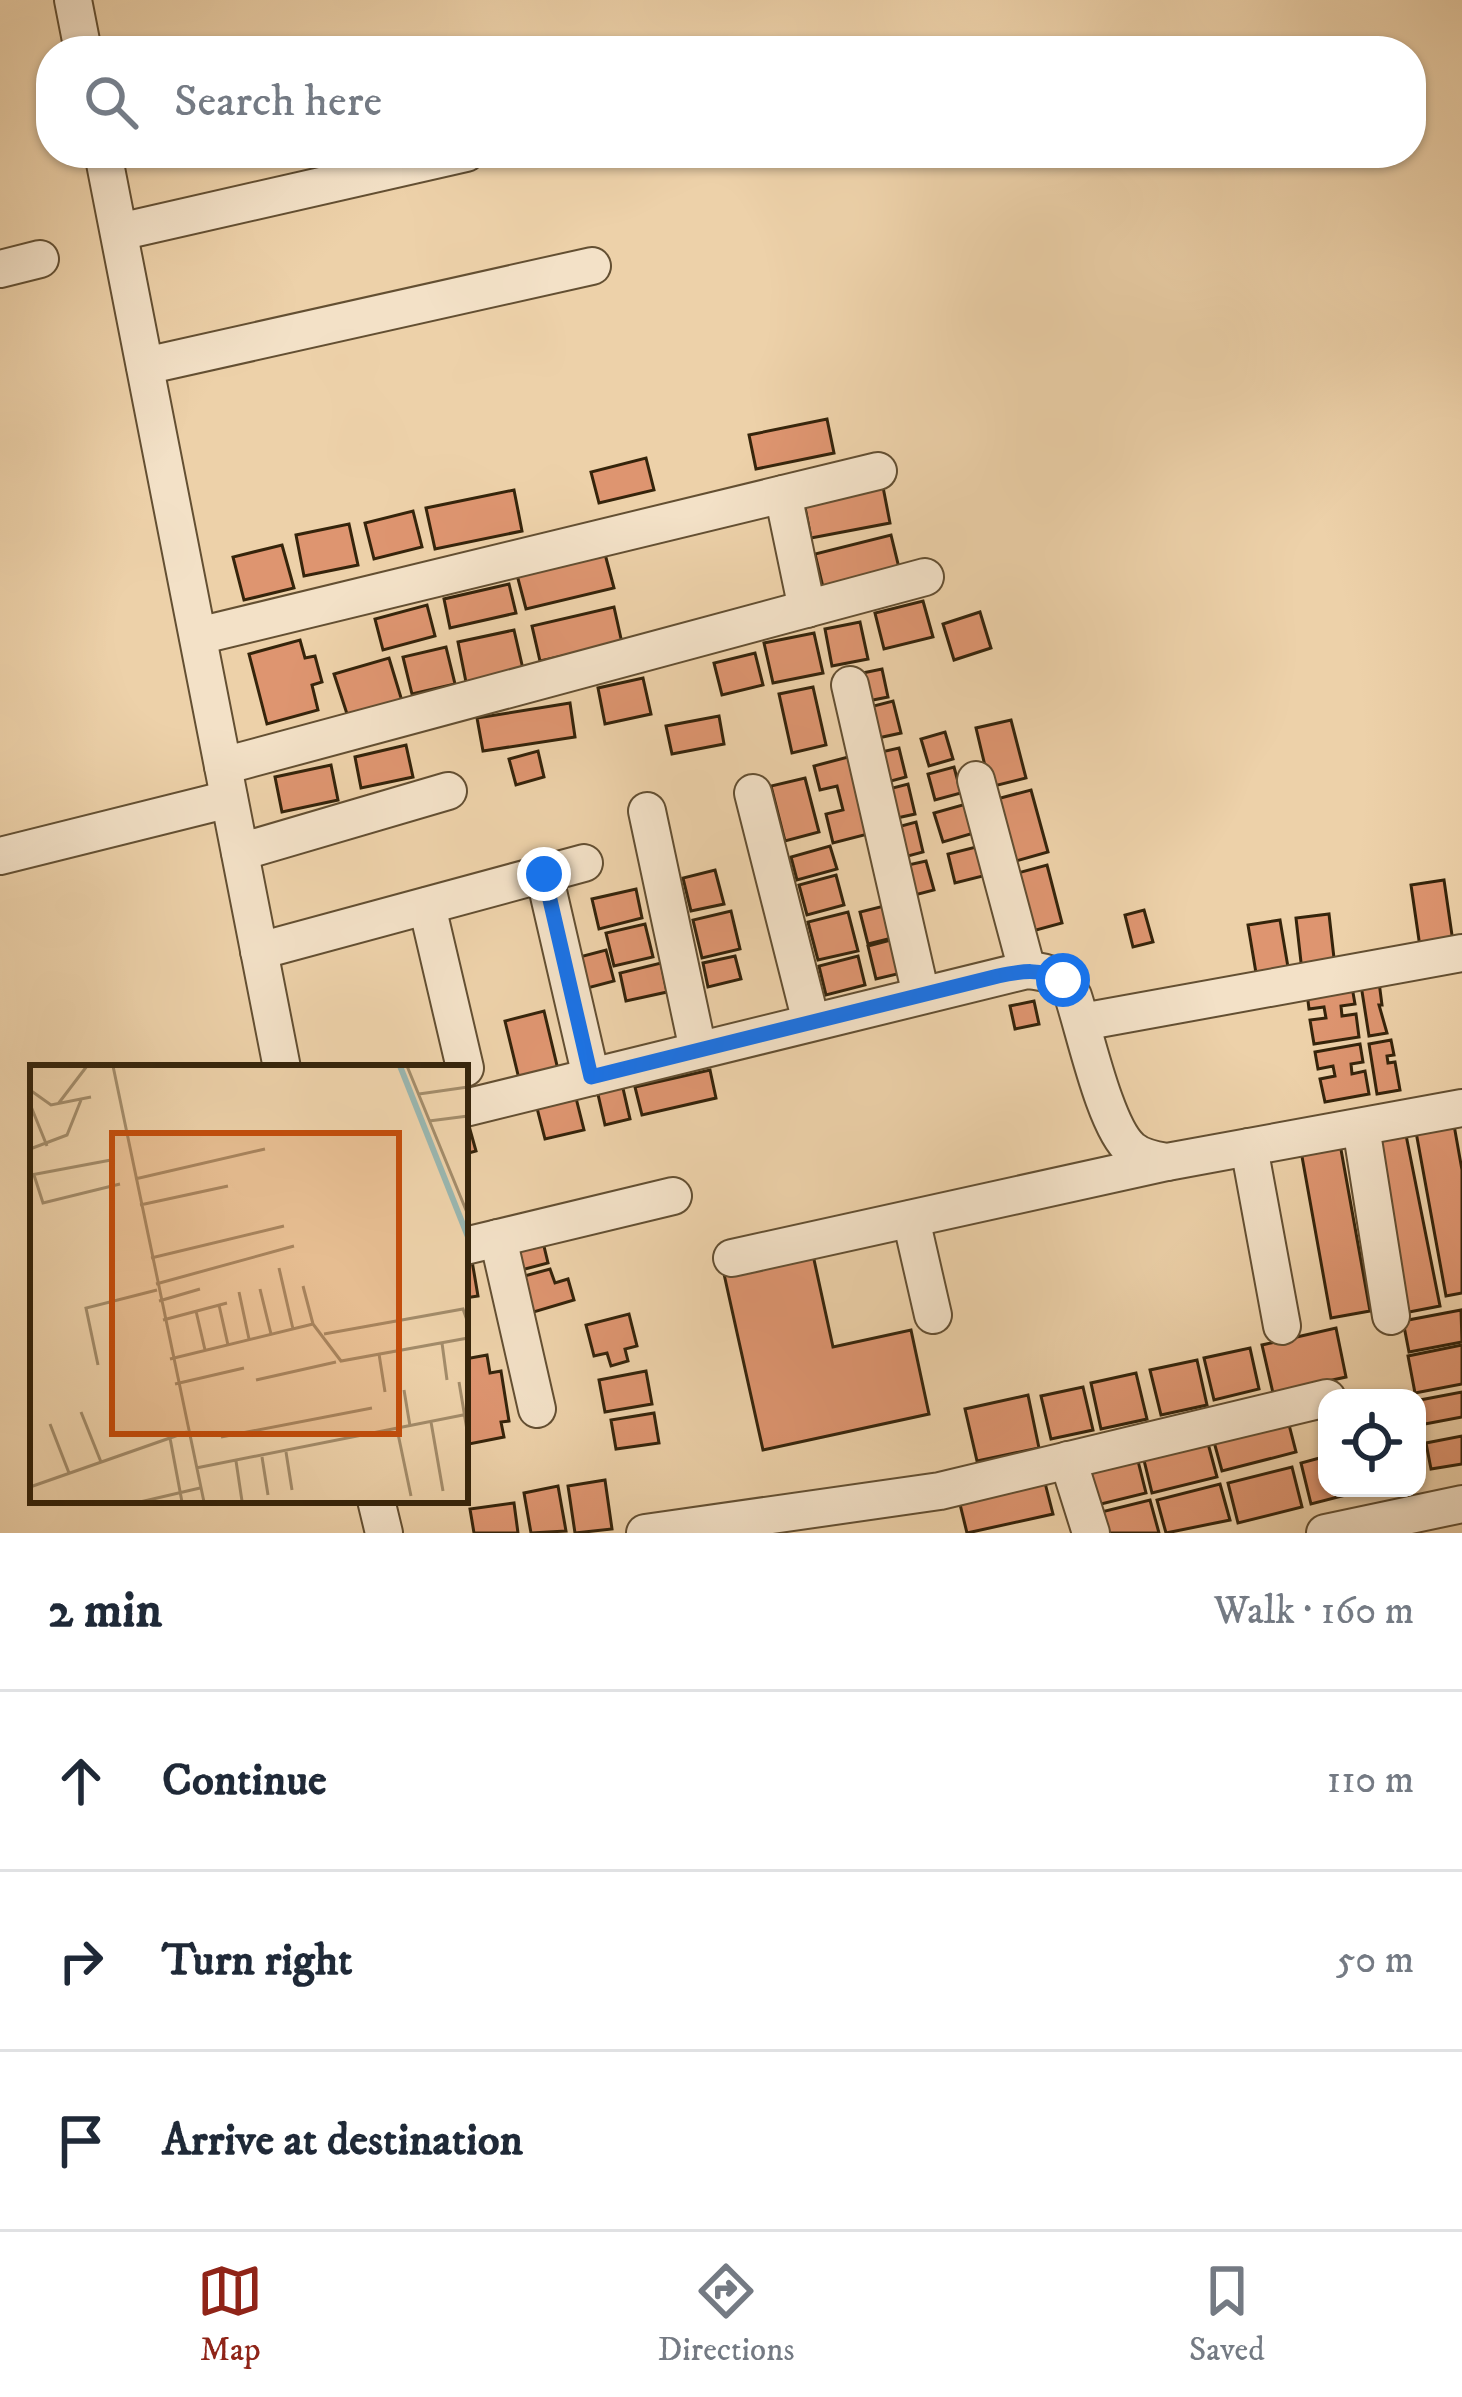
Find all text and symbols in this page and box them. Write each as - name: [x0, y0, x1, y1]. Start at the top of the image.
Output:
- search box: [36, 36, 1426, 168]
- icon: search: [78, 69, 144, 135]
- text: Search here: [174, 74, 382, 130]
- route end: [517, 847, 571, 901]
- route start: [1036, 953, 1090, 1007]
- inset map: [30, 1065, 468, 1503]
- map controls: [1318, 1389, 1426, 1497]
- button: locate: [1318, 1389, 1426, 1497]
- text: 2 min: [48, 1579, 162, 1643]
- text: Walk · 160 m: [1214, 1587, 1414, 1636]
- icon: ahead: [48, 1748, 114, 1814]
- text: Continue: [162, 1753, 327, 1809]
- text: 110 m: [1327, 1756, 1414, 1805]
- icon: right: [48, 1928, 114, 1994]
- text: Turn right: [162, 1933, 352, 1989]
- text: 50 m: [1336, 1936, 1414, 1985]
- icon: arrive: [48, 2108, 114, 2174]
- text: Arrive at destination: [162, 2113, 523, 2169]
- tab: Map: [197, 2258, 263, 2371]
- tab: Directions: [658, 2258, 794, 2371]
- tab: Saved: [1189, 2258, 1265, 2371]

